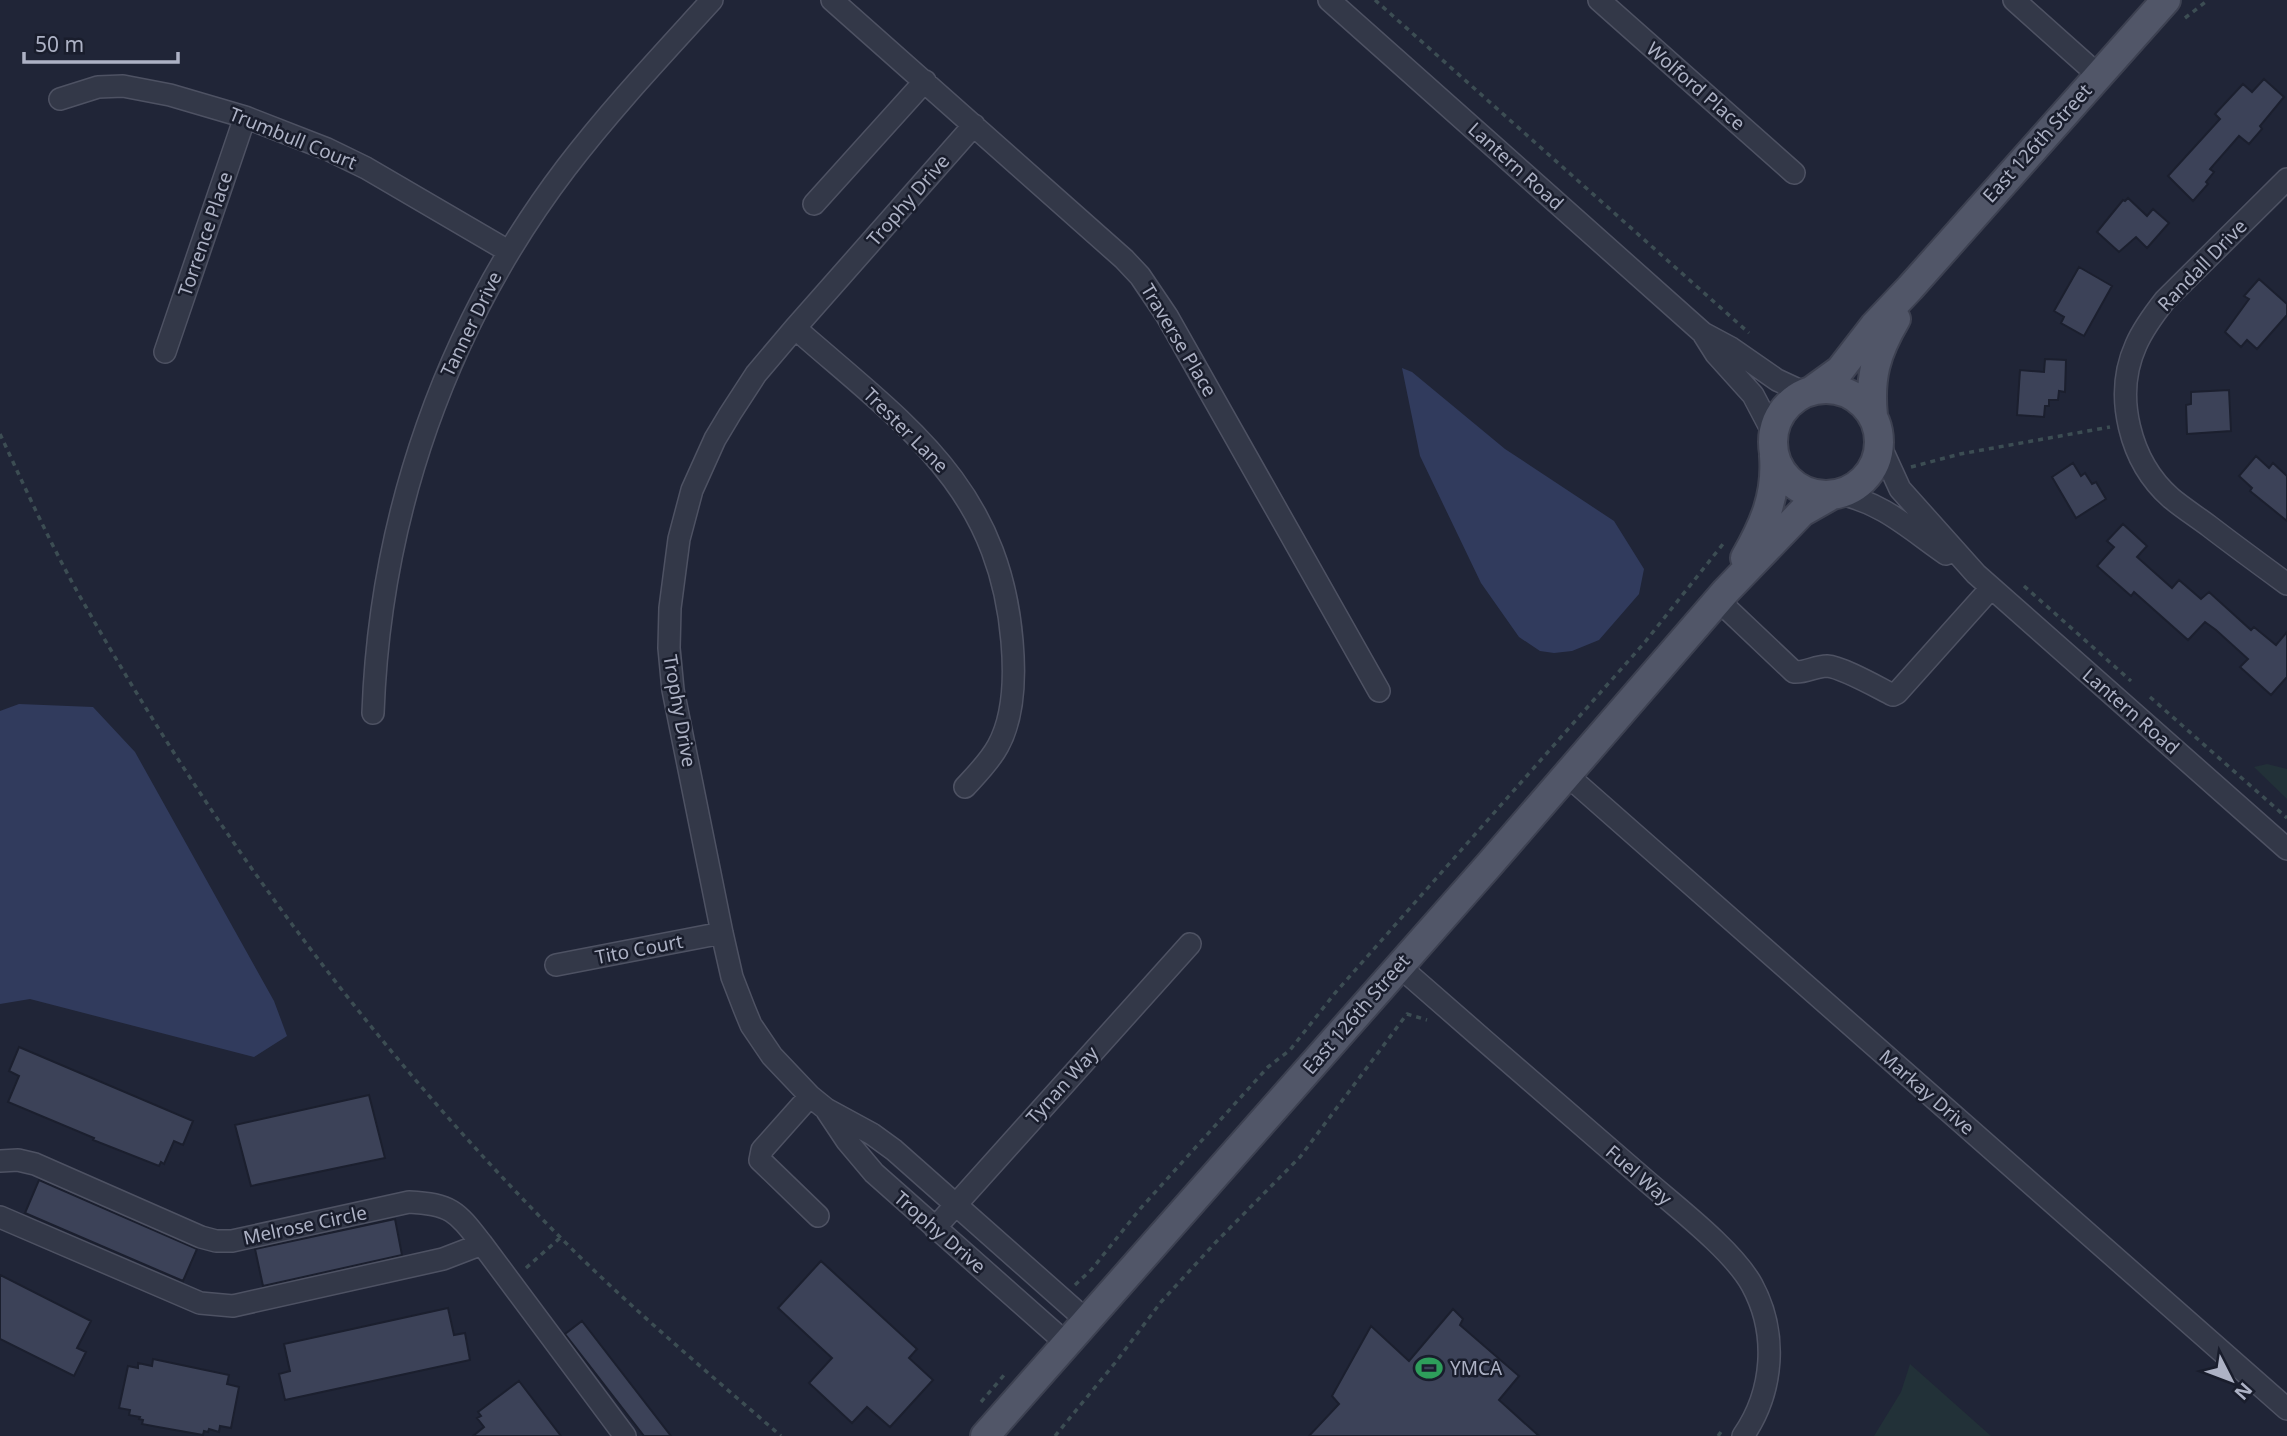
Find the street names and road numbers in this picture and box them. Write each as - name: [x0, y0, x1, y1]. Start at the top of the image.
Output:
- street label: Wolford Place: [1641, 36, 1751, 136]
- street label: East 126th Street: [1977, 78, 2097, 208]
- street label: Trumbull Court: [226, 101, 361, 175]
- street label: Lantern Road: [1463, 116, 1569, 216]
- street label: Trophy Drive: [861, 149, 955, 251]
- street label: Torrence Place: [172, 168, 238, 300]
- street label: Randall Drive: [2152, 213, 2252, 317]
- street label: Tanner Drive: [434, 267, 508, 381]
- street label: Traverse Place: [1135, 279, 1223, 401]
- street label: Trester Lane: [858, 382, 954, 478]
- street label: Trophy Drive: [657, 653, 703, 769]
- street label: Lantern Road: [2077, 662, 2185, 760]
- street label: Tito Court: [593, 928, 685, 970]
- street label: East 126th Street: [1297, 948, 1416, 1080]
- street label: Tynan Way: [1020, 1040, 1104, 1130]
- street label: Markay Drive: [1874, 1043, 1980, 1141]
- street label: Fuel Way: [1600, 1139, 1678, 1211]
- street label: Trophy Drive: [889, 1185, 991, 1279]
- street label: Melrose Circle: [241, 1199, 369, 1251]

